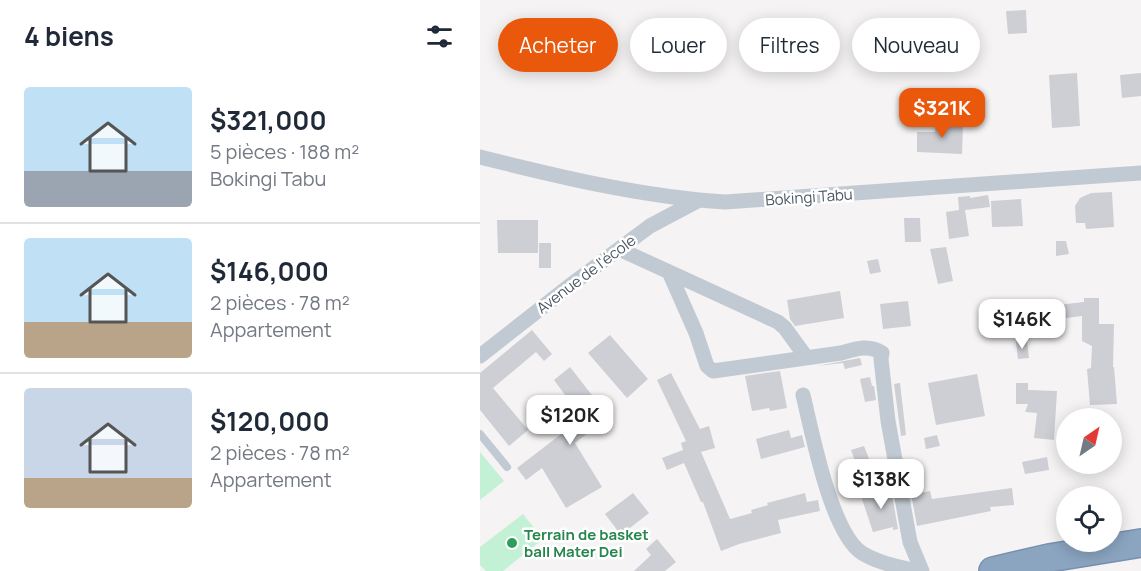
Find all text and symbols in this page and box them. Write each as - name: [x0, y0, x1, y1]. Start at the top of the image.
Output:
- text: 4 biens: [24, 18, 114, 54]
- chip: Acheter: [498, 18, 618, 72]
- chip: Louer: [630, 18, 727, 72]
- chip: Filtres: [739, 18, 840, 72]
- chip: Nouveau: [852, 18, 980, 72]
- icon: filters: [423, 20, 456, 53]
- pin: $321K: [900, 88, 984, 139]
- text: $321K: [913, 94, 971, 121]
- text: $321,000: [210, 102, 327, 138]
- icon: home: [72, 111, 144, 183]
- text: 5 pièces · 188 m²: [210, 138, 359, 165]
- text: Bokingi Tabu: [210, 165, 326, 192]
- street label: Bokingi Tabu: [765, 183, 853, 211]
- street label: Avenue de l'école: [532, 230, 640, 318]
- text: $146,000: [210, 253, 329, 289]
- icon: home: [72, 262, 144, 334]
- text: 2 pièces · 78 m²: [210, 289, 350, 316]
- pin: $146K: [980, 299, 1064, 350]
- text: $146K: [993, 305, 1051, 332]
- text: Appartement: [210, 316, 332, 343]
- pin: $120K: [528, 395, 612, 446]
- text: $120K: [540, 401, 600, 428]
- text: $120,000: [210, 403, 330, 439]
- north arrow: [1056, 408, 1122, 474]
- map controls: [1056, 408, 1122, 552]
- icon: home: [72, 412, 144, 484]
- text: 2 pièces · 78 m²: [210, 439, 350, 466]
- pin: $138K: [839, 459, 923, 510]
- text: $138K: [852, 465, 910, 492]
- text: Appartement: [210, 466, 332, 493]
- button: locate: [1056, 486, 1122, 552]
- place label: Terrain de basket ball Mater Dei: [524, 524, 649, 562]
- marker: Terrain de basket ball Mater Dei: [505, 536, 519, 550]

